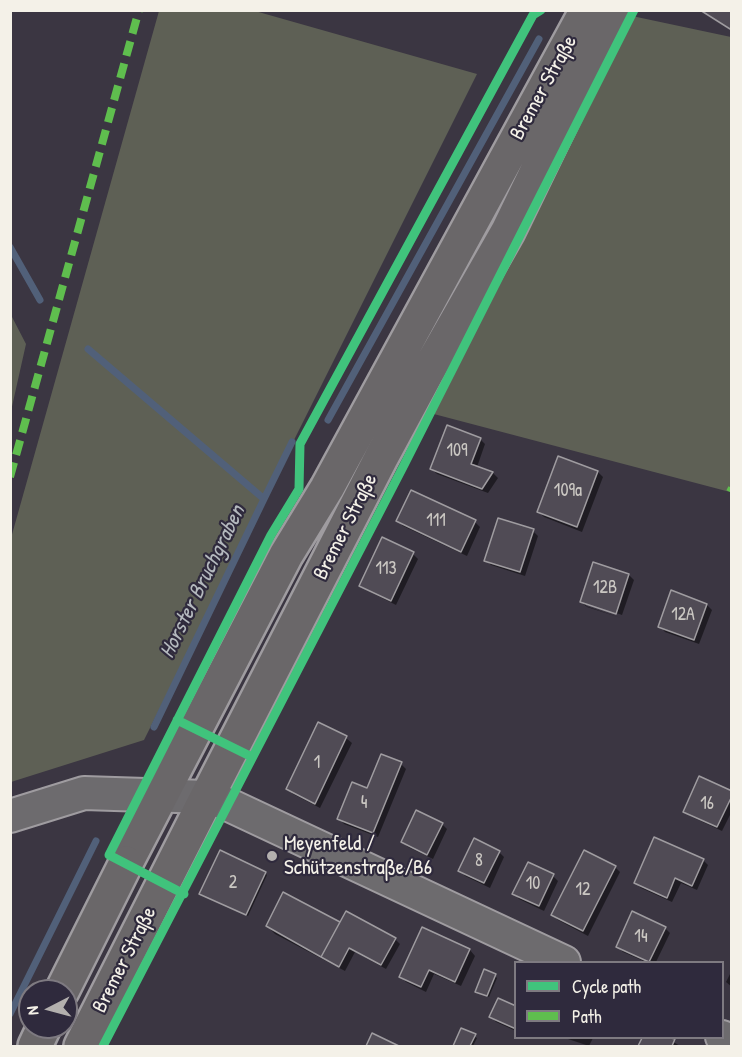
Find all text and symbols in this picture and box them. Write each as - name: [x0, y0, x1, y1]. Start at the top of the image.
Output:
- street label: Bremer Straße: [505, 31, 583, 145]
- house number: 109: [446, 440, 468, 462]
- street label: Bremer Straße: [309, 470, 383, 584]
- house number: 109a: [554, 480, 582, 502]
- water label: Horster Bruchgraben: [155, 501, 251, 663]
- house number: 111: [426, 510, 446, 532]
- house number: 113: [375, 558, 397, 580]
- house number: 12B: [593, 577, 617, 599]
- house number: 12A: [671, 604, 695, 626]
- house number: 1: [314, 752, 320, 774]
- house number: 4: [361, 792, 367, 814]
- house number: 16: [700, 793, 714, 815]
- place label: Meyenfeld / Schützenstraße/B6: [284, 831, 432, 881]
- marker: Meyenfeld / Schützenstraße/B6: [265, 849, 279, 863]
- house number: 8: [475, 850, 483, 872]
- house number: 2: [229, 872, 237, 894]
- house number: 10: [526, 873, 540, 895]
- house number: 12: [576, 879, 590, 901]
- street label: Bremer Straße: [88, 903, 162, 1017]
- house number: 14: [634, 926, 648, 948]
- legend: [514, 961, 724, 1039]
- text: Cycle path: [572, 974, 641, 999]
- north arrow: [18, 979, 78, 1039]
- text: Path: [572, 1004, 601, 1029]
- text: N: [21, 1005, 43, 1016]

